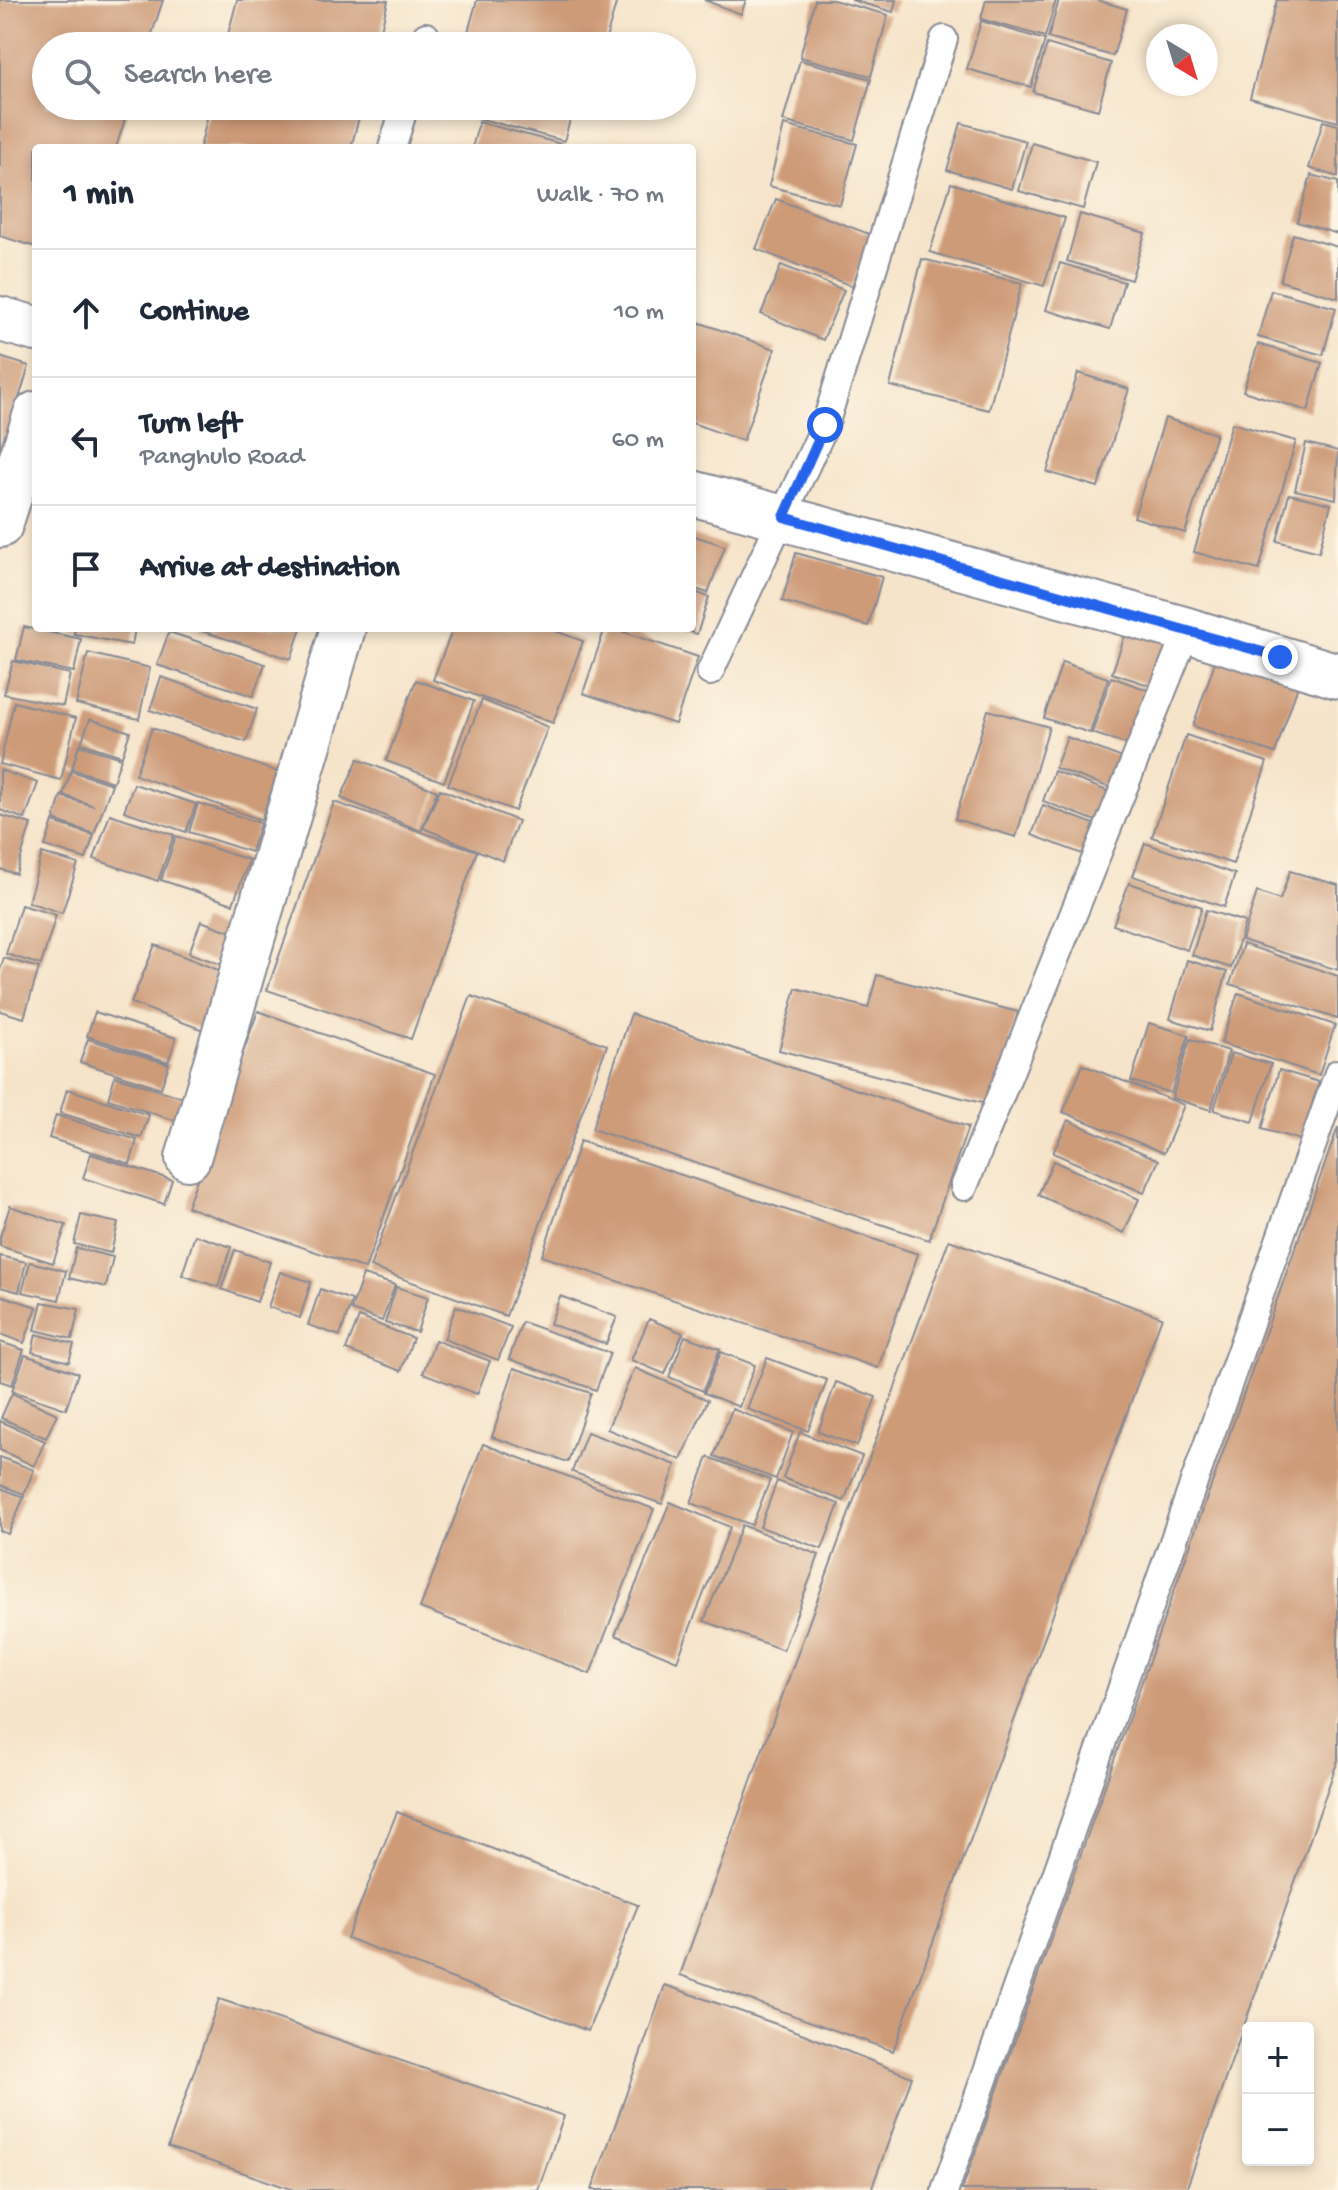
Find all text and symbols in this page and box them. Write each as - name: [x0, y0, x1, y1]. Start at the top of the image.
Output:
- north arrow: [1146, 24, 1218, 96]
- search box: [32, 32, 696, 120]
- icon: search: [60, 54, 104, 98]
- text: Search here: [124, 59, 272, 94]
- text: 1 min: [64, 176, 133, 216]
- text: Walk · 70 m: [537, 181, 664, 212]
- icon: ahead: [64, 291, 108, 335]
- text: Continue: [140, 296, 249, 331]
- text: 10 m: [614, 298, 664, 329]
- route start: [807, 407, 843, 443]
- text: Turn left: [140, 408, 241, 443]
- icon: left: [64, 419, 108, 463]
- text: 60 m: [611, 426, 664, 457]
- text: Panghulo Road: [140, 443, 304, 474]
- icon: arrive: [64, 547, 108, 591]
- text: Arrive at destination: [140, 552, 400, 587]
- route end: [1262, 639, 1298, 675]
- map controls: [1242, 2022, 1314, 2166]
- button: +: [1242, 2022, 1314, 2094]
- button: −: [1242, 2094, 1314, 2166]

